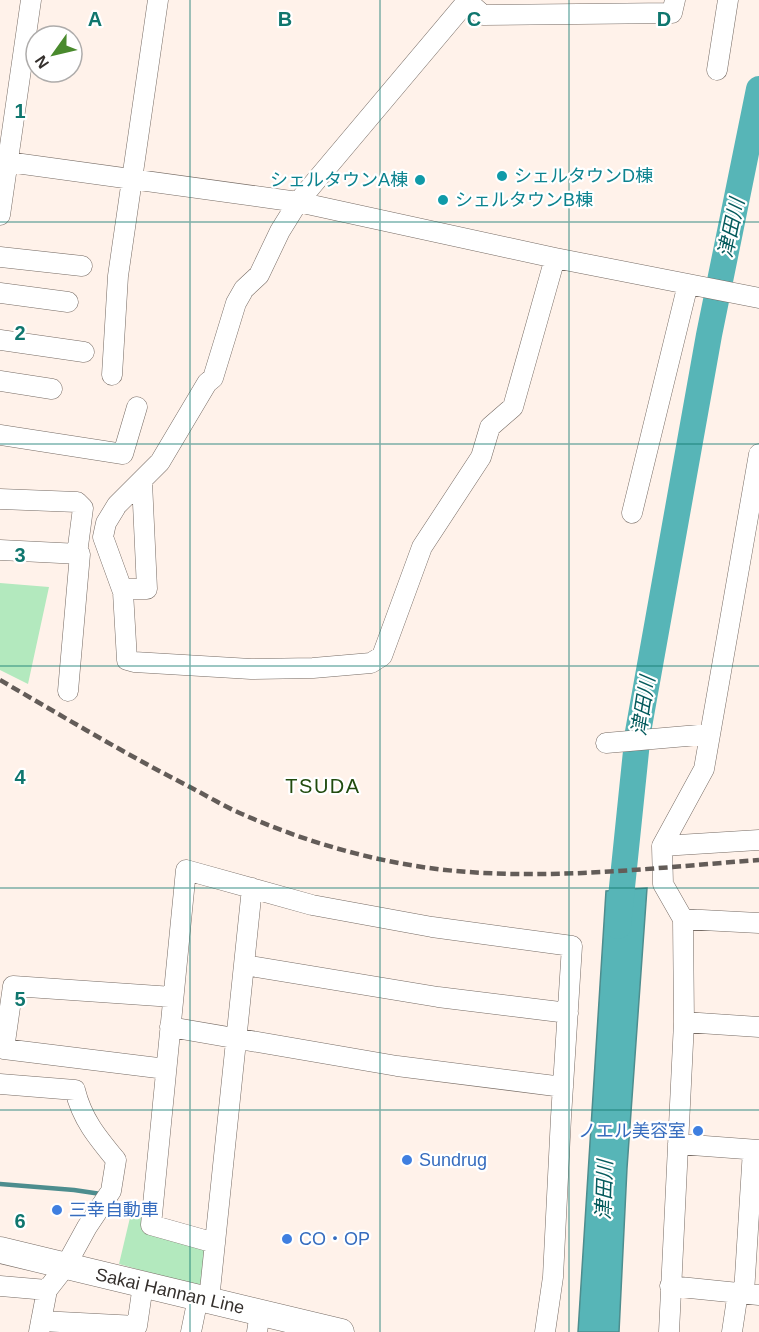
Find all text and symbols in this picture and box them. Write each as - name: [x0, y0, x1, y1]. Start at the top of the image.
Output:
- text: A: [88, 8, 102, 30]
- text: B: [278, 8, 292, 30]
- text: C: [467, 8, 481, 30]
- text: D: [657, 8, 671, 30]
- north arrow: [24, 24, 84, 84]
- text: N: [32, 53, 52, 72]
- text: 1: [14, 100, 26, 122]
- place label: シェルタウンD棟: [514, 166, 653, 186]
- marker: シェルタウンD棟: [495, 169, 509, 183]
- place label: シェルタウンA棟: [270, 170, 408, 190]
- marker: シェルタウンA棟: [413, 173, 427, 187]
- place label: シェルタウンB棟: [455, 190, 593, 210]
- marker: シェルタウンB棟: [436, 193, 450, 207]
- water label: 津田川: [714, 194, 748, 260]
- text: 2: [14, 322, 26, 344]
- text: 3: [14, 544, 26, 566]
- water label: 津田川: [627, 673, 659, 737]
- text: 4: [14, 766, 26, 788]
- district label: TSUDA: [285, 775, 361, 797]
- text: 5: [14, 988, 26, 1010]
- place label: ノエル美容室: [578, 1121, 686, 1141]
- marker: ノエル美容室: [691, 1124, 705, 1138]
- place label: Sundrug: [419, 1150, 487, 1170]
- marker: Sundrug: [400, 1153, 414, 1167]
- water label: 津田川: [592, 1158, 616, 1220]
- place label: 三幸自動車: [69, 1200, 159, 1220]
- marker: 三幸自動車: [50, 1203, 64, 1217]
- text: 6: [14, 1210, 26, 1232]
- place label: CO・OP: [299, 1229, 370, 1249]
- marker: CO・OP: [280, 1232, 294, 1246]
- street label: Sakai Hannan Line: [94, 1264, 246, 1318]

